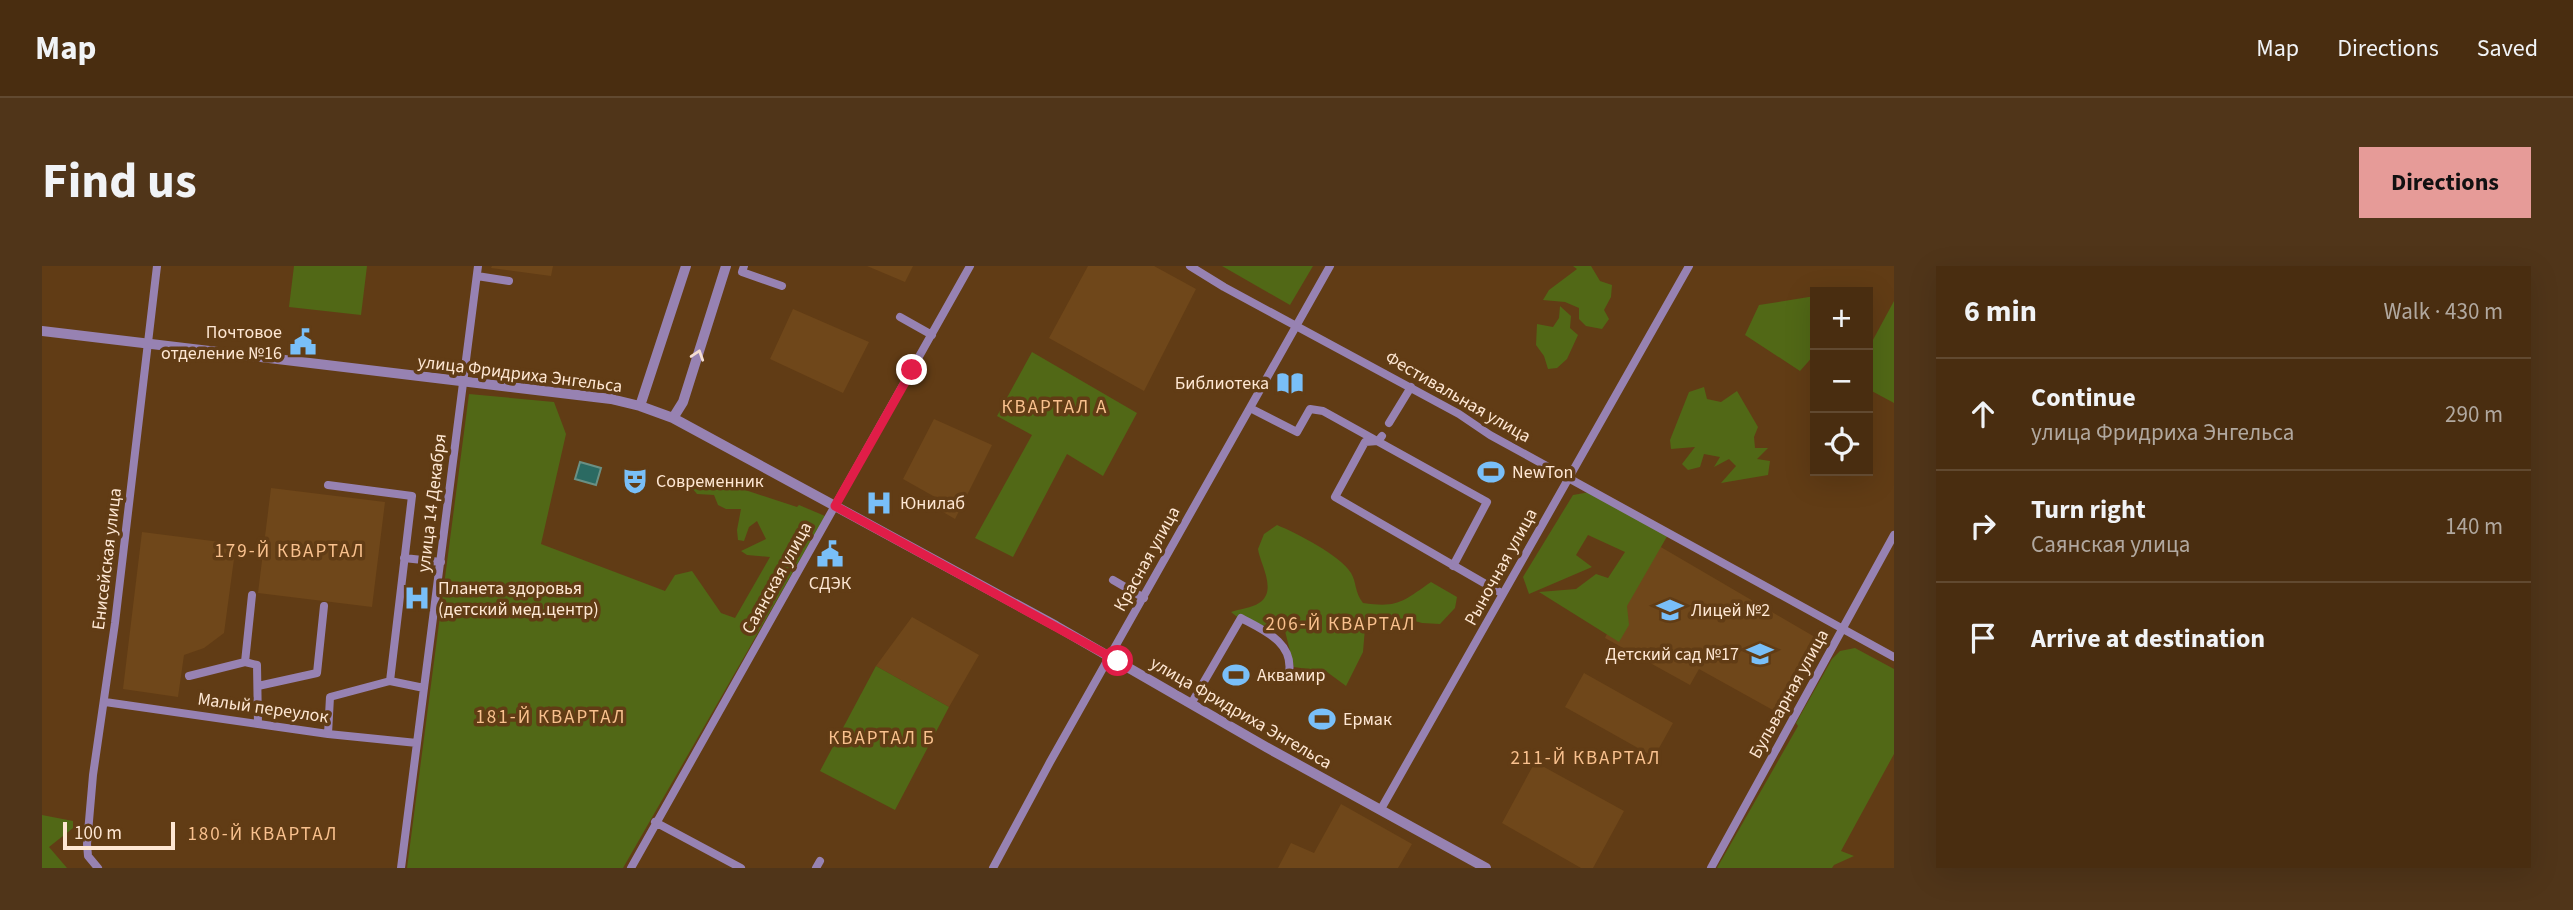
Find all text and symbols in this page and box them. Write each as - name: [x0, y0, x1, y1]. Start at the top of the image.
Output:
- text: Map: [35, 25, 96, 72]
- text: Map: [2256, 31, 2299, 66]
- text: Directions: [2337, 31, 2439, 66]
- text: Saved: [2477, 31, 2538, 66]
- text: Find us: [42, 147, 197, 217]
- button: Directions: [2359, 147, 2531, 218]
- map controls: [1810, 287, 1873, 476]
- button: +: [1810, 287, 1873, 350]
- text: 6 min: [1964, 290, 2037, 333]
- text: Walk · 430 m: [2384, 295, 2503, 328]
- place label: Почтовое отделение №16: [161, 320, 282, 366]
- public building icon: Почтовое отделение №16: [288, 327, 318, 357]
- street label: Фестивальная улица: [1381, 345, 1535, 449]
- street label: улица Фридриха Энгельса: [416, 349, 624, 399]
- one-way arrow: [690, 349, 705, 361]
- button: −: [1810, 350, 1873, 413]
- route end: [896, 354, 927, 385]
- library icon: Библиотека: [1275, 368, 1305, 398]
- place label: Библиотека: [1175, 371, 1269, 396]
- text: Continue: [2031, 379, 2136, 416]
- district label: КВАРТАЛ А: [1002, 394, 1108, 421]
- icon: ahead: [1964, 395, 2002, 433]
- text: 290 m: [2445, 398, 2503, 431]
- button: locate: [1810, 413, 1873, 476]
- text: улица Фридриха Энгельса: [2031, 416, 2294, 449]
- street label: улица 14 Декабря: [411, 432, 453, 574]
- sports icon: NewTon: [1476, 457, 1506, 487]
- place label: NewTon: [1512, 460, 1573, 485]
- theatre icon: Современник: [620, 466, 650, 496]
- place label: Современник: [656, 469, 764, 494]
- street label: Енисейская улица: [86, 487, 128, 631]
- hospital icon: Юнилаб: [864, 488, 894, 518]
- place label: Юнилаб: [900, 491, 965, 516]
- text: Turn right: [2031, 491, 2146, 528]
- street label: Красная улица: [1108, 502, 1186, 616]
- street label: Рыночная улица: [1458, 504, 1544, 630]
- icon: right: [1964, 507, 2002, 545]
- text: 140 m: [2445, 510, 2503, 543]
- street label: Саянская улица: [736, 517, 818, 639]
- text: Саянская улица: [2031, 528, 2190, 561]
- district label: 179-Й КВАРТАЛ: [214, 538, 366, 565]
- public building icon: СДЭК: [815, 539, 845, 569]
- place label: СДЭК: [809, 571, 852, 596]
- place label: Планета здоровья (детский мед.центр): [438, 576, 599, 622]
- hospital icon: Планета здоровья (детский мед.центр): [402, 583, 432, 613]
- school or university icon: Лицей №2: [1655, 595, 1685, 625]
- place label: Лицей №2: [1691, 598, 1770, 623]
- district label: 206-Й КВАРТАЛ: [1265, 611, 1417, 638]
- icon: arrive: [1964, 619, 2002, 657]
- text: Arrive at destination: [2031, 620, 2265, 657]
- street label: Бульварная улица: [1743, 625, 1835, 763]
- school or university icon: Детский сад №17: [1745, 639, 1775, 669]
- place label: Детский сад №17: [1605, 642, 1739, 667]
- route start: [1102, 645, 1133, 676]
- street label: улица Фридриха Энгельса: [1146, 651, 1336, 775]
- sports icon: Аквамир: [1221, 660, 1251, 690]
- place label: Аквамир: [1257, 663, 1325, 688]
- street label: Малый переулок: [196, 686, 330, 730]
- district label: 181-Й КВАРТАЛ: [475, 704, 627, 731]
- sports icon: Ермак: [1307, 704, 1337, 734]
- place label: Ермак: [1343, 707, 1392, 732]
- district label: КВАРТАЛ Б: [828, 725, 936, 752]
- district label: 211-Й КВАРТАЛ: [1510, 745, 1662, 772]
- scale bar: [63, 819, 175, 851]
- text: 100 m: [74, 820, 122, 847]
- district label: 180-Й КВАРТАЛ: [187, 821, 339, 848]

